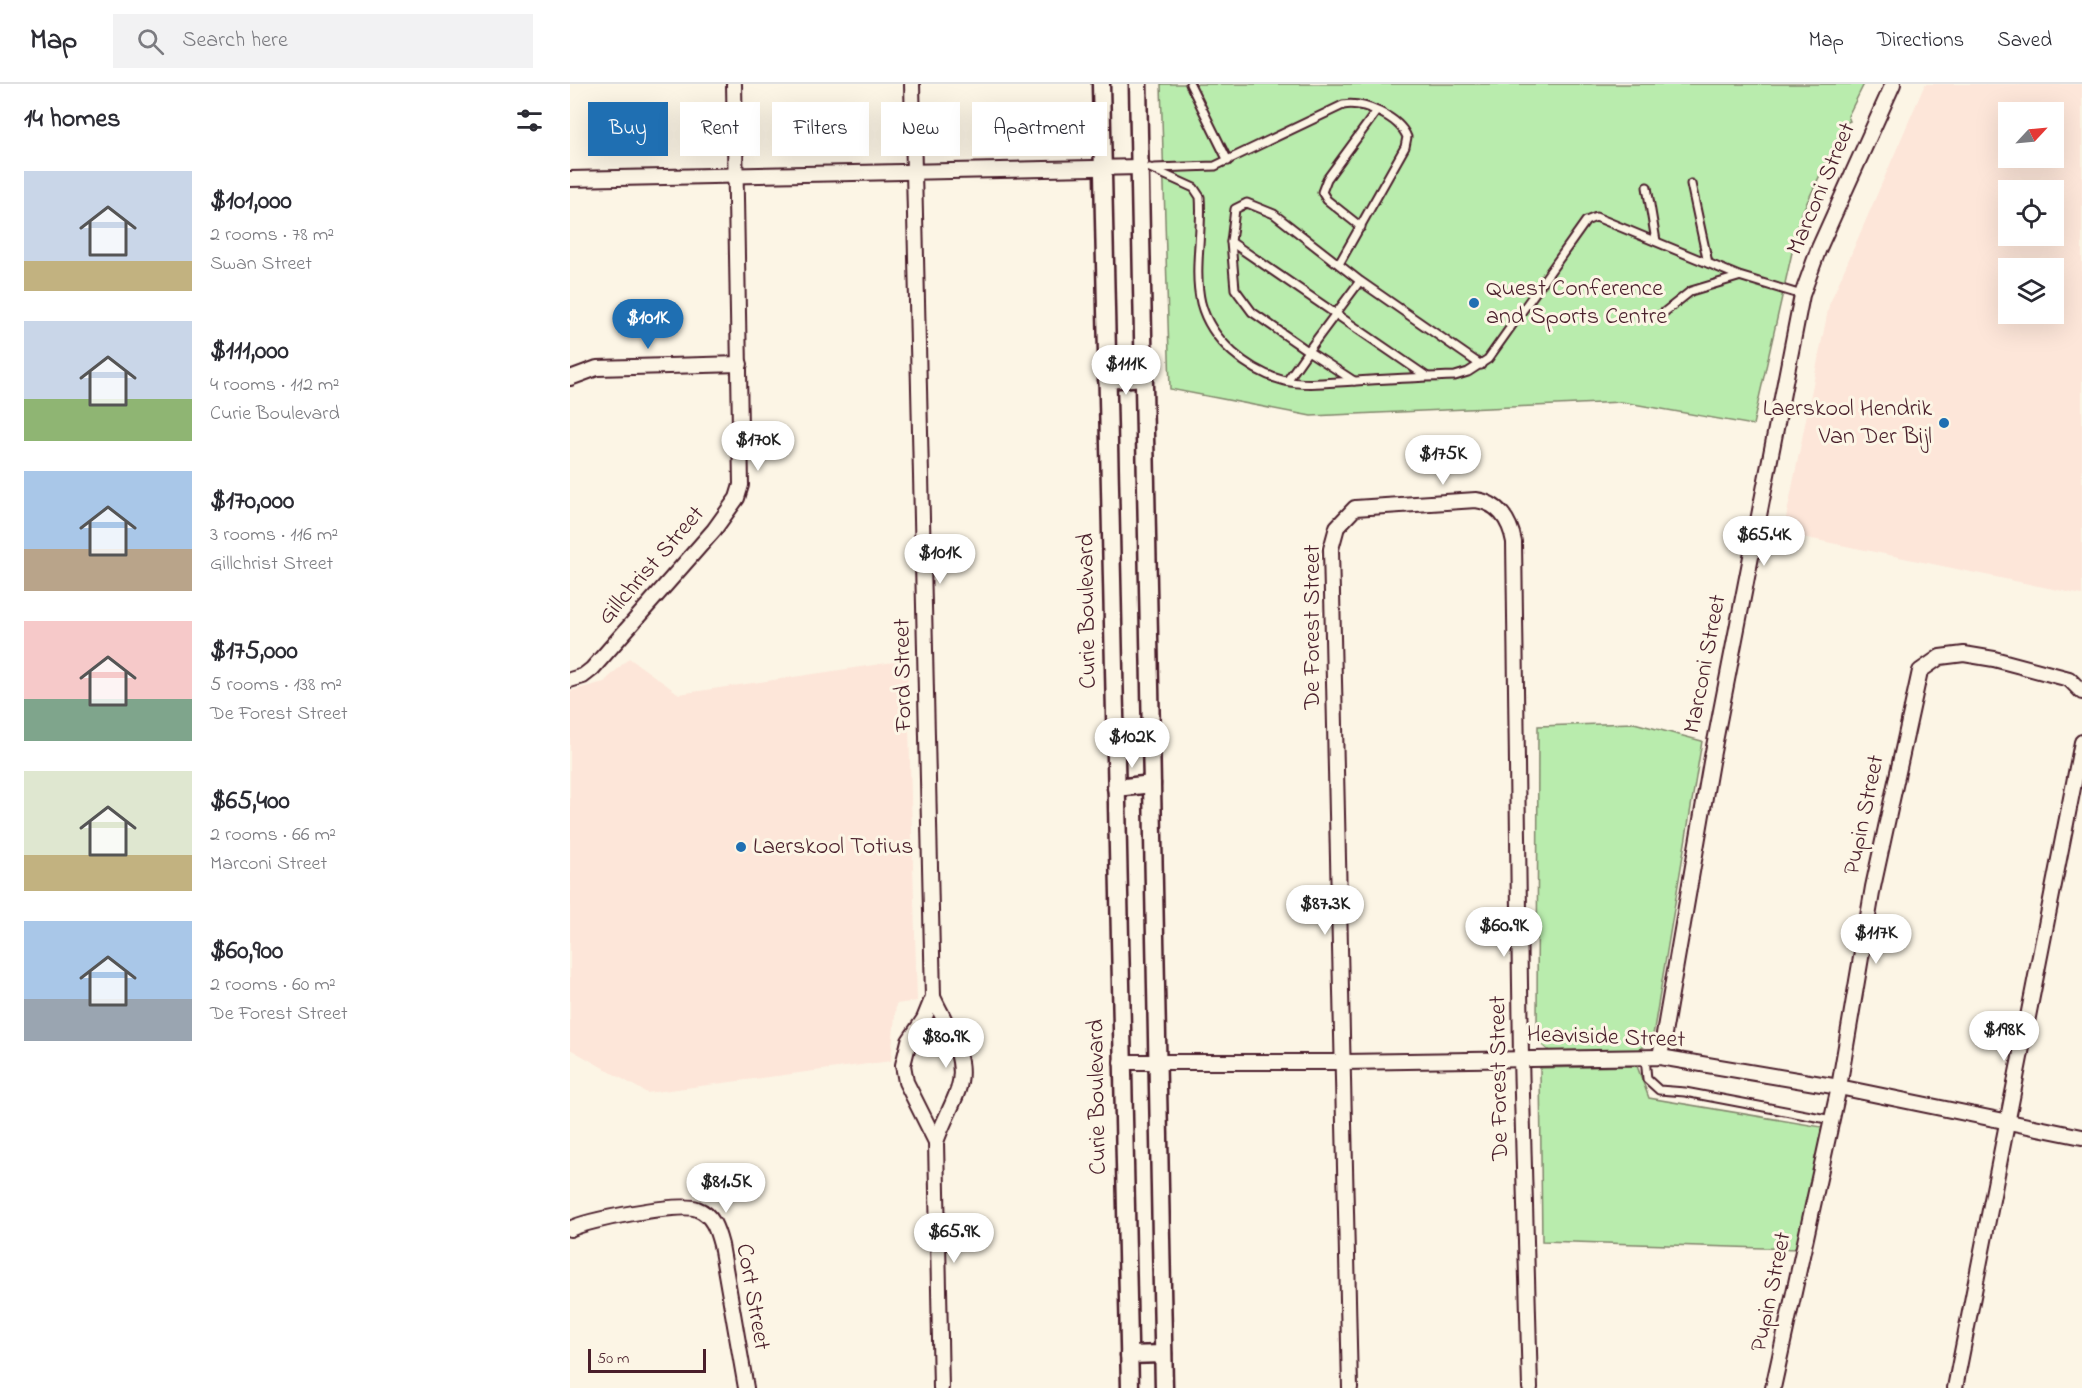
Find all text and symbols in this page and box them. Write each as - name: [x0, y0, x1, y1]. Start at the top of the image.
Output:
- search box: [113, 14, 533, 68]
- text: Map: [30, 21, 77, 62]
- icon: search: [134, 25, 167, 58]
- text: Search here: [182, 25, 288, 57]
- text: Map: [1808, 26, 1844, 56]
- text: Directions: [1877, 26, 1964, 56]
- text: Saved: [1997, 26, 2052, 56]
- text: 14 homes: [24, 101, 120, 139]
- chip: Buy: [588, 102, 668, 156]
- chip: Rent: [680, 102, 760, 156]
- chip: Filters: [772, 102, 869, 156]
- chip: New: [881, 102, 960, 156]
- chip: Apartment: [972, 102, 1107, 156]
- north arrow: [1998, 102, 2064, 168]
- map controls: [1998, 102, 2064, 324]
- icon: filters: [513, 104, 546, 137]
- street label: Marconi Street: [1778, 117, 1866, 261]
- button: locate: [1998, 180, 2064, 246]
- text: $101,000: [210, 183, 292, 221]
- icon: home: [72, 195, 144, 267]
- text: 2 rooms · 78 m²: [210, 221, 334, 250]
- text: Swan Street: [210, 250, 312, 279]
- button: layers: [1998, 258, 2064, 324]
- place label: Quest Conference and Sports Centre: [1486, 272, 1667, 335]
- marker: Quest Conference and Sports Centre: [1467, 296, 1481, 310]
- pin: $101K: [606, 299, 690, 350]
- text: $101K: [626, 304, 670, 333]
- text: $111,000: [210, 333, 289, 371]
- icon: home: [72, 345, 144, 417]
- pin: $111K: [1084, 345, 1168, 396]
- text: $111K: [1106, 350, 1146, 379]
- text: 4 rooms · 112 m²: [210, 371, 339, 400]
- place label: Laerskool Hendrik Van Der Bijl: [1763, 392, 1932, 455]
- text: Curie Boulevard: [210, 400, 340, 429]
- marker: Laerskool Hendrik Van Der Bijl: [1937, 416, 1951, 430]
- pin: $170K: [716, 421, 800, 472]
- text: $170K: [735, 426, 781, 455]
- pin: $175K: [1401, 435, 1485, 486]
- text: $175K: [1419, 440, 1467, 469]
- text: $170,000: [210, 483, 294, 521]
- icon: home: [72, 495, 144, 567]
- street label: Gillchrist Street: [590, 499, 714, 633]
- pin: $65.4K: [1715, 516, 1813, 567]
- text: 3 rooms · 116 m²: [210, 521, 338, 550]
- text: $65.4K: [1737, 521, 1791, 550]
- street label: Curie Boulevard: [1069, 532, 1107, 689]
- pin: $101K: [898, 534, 982, 585]
- text: $101K: [918, 539, 962, 568]
- street label: De Forest Street: [1296, 544, 1331, 711]
- text: Gillchrist Street: [210, 550, 333, 579]
- street label: Marconi Street: [1675, 592, 1737, 736]
- street label: Ford Street: [886, 618, 923, 733]
- text: $175,000: [210, 633, 298, 671]
- icon: home: [72, 645, 144, 717]
- text: 5 rooms · 138 m²: [210, 671, 342, 700]
- text: De Forest Street: [210, 700, 348, 729]
- pin: $102K: [1090, 718, 1174, 769]
- text: $102K: [1109, 723, 1155, 752]
- street label: Pupin Street: [1835, 752, 1895, 878]
- text: $65,400: [210, 783, 290, 821]
- icon: home: [72, 795, 144, 867]
- text: 2 rooms · 66 m²: [210, 821, 336, 850]
- place label: Laerskool Totius: [753, 830, 914, 865]
- marker: Laerskool Totius: [734, 840, 748, 854]
- text: Marconi Street: [210, 850, 327, 879]
- pin: $87.3K: [1276, 885, 1374, 936]
- text: $87.3K: [1300, 890, 1350, 919]
- pin: $60.9K: [1455, 907, 1553, 958]
- text: $60.9K: [1479, 912, 1529, 941]
- pin: $117K: [1834, 914, 1918, 965]
- text: $117K: [1855, 919, 1897, 948]
- text: $60,900: [210, 933, 283, 971]
- icon: home: [72, 945, 144, 1017]
- text: 2 rooms · 60 m²: [210, 971, 336, 1000]
- street label: De Forest Street: [1481, 995, 1519, 1162]
- text: De Forest Street: [210, 1000, 348, 1029]
- pin: $198K: [1962, 1011, 2046, 1062]
- text: $198K: [1983, 1016, 2025, 1045]
- pin: $80.9K: [897, 1018, 995, 1069]
- street label: Curie Boulevard: [1079, 1018, 1117, 1175]
- street label: Heaviside Street: [1526, 1018, 1686, 1058]
- text: $80.9K: [922, 1023, 970, 1052]
- pin: $81.5K: [677, 1163, 775, 1214]
- text: $81.5K: [700, 1168, 752, 1197]
- pin: $65.9K: [905, 1213, 1003, 1264]
- text: $65.9K: [928, 1218, 980, 1247]
- street label: Pupin Street: [1742, 1229, 1802, 1355]
- street label: Cort Street: [725, 1241, 779, 1353]
- scale bar: [588, 1346, 706, 1374]
- text: 50 m: [597, 1347, 629, 1371]

